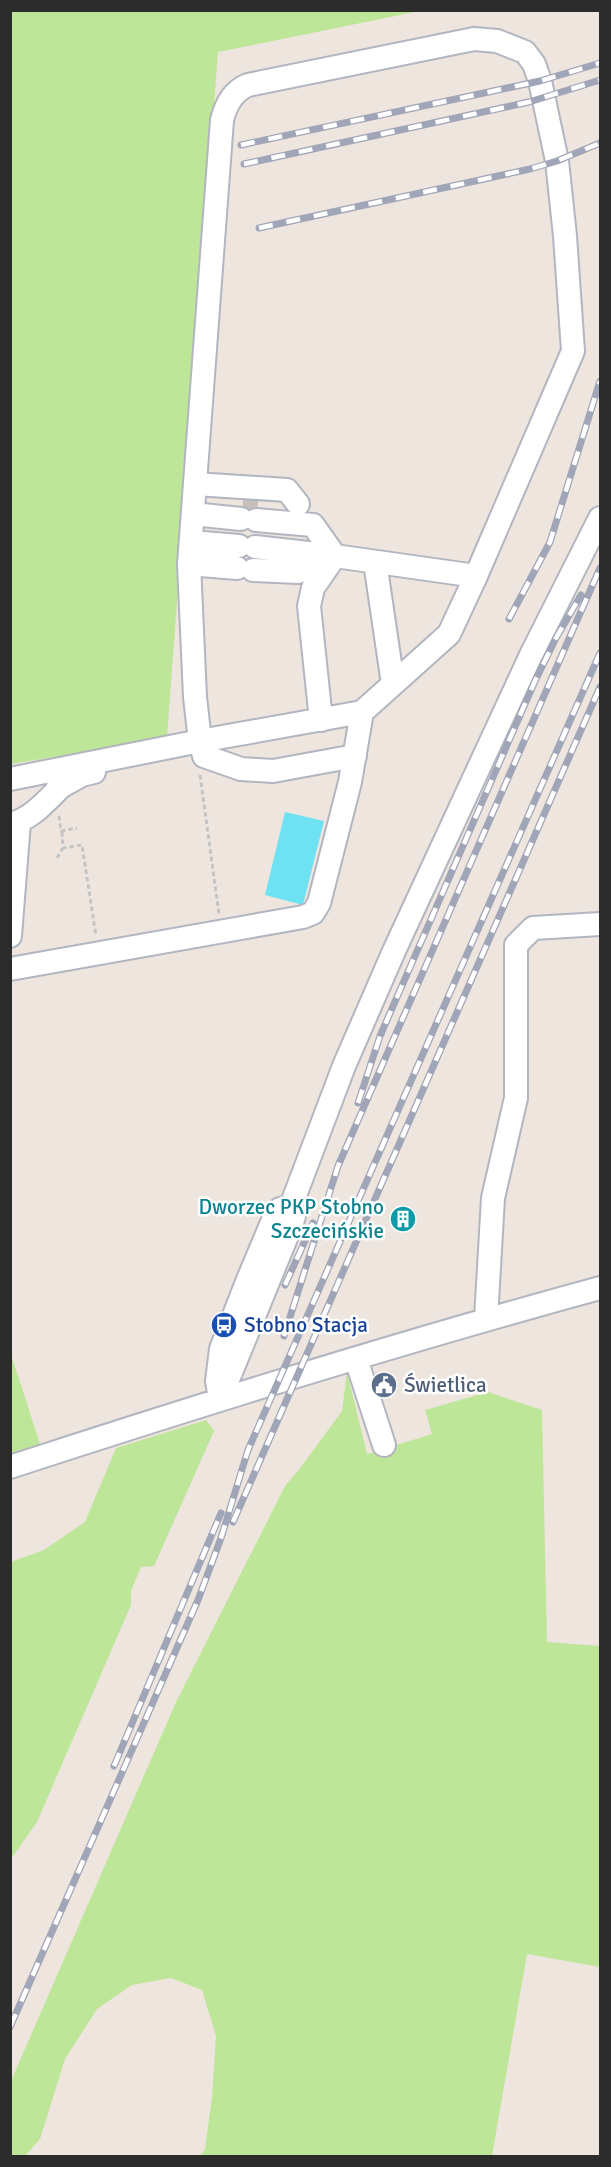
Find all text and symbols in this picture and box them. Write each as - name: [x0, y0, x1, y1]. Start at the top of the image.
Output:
- place label: Dworzec PKP Stobno Szczecińskie: [198, 1194, 384, 1244]
- building icon: Dworzec PKP Stobno Szczecińskie: [388, 1204, 418, 1234]
- bus stop icon: Stobno Stacja: [209, 1310, 239, 1340]
- place label: Stobno Stacja: [244, 1312, 368, 1338]
- public building icon: Świetlica: [369, 1370, 399, 1400]
- place label: Świetlica: [404, 1372, 487, 1398]

